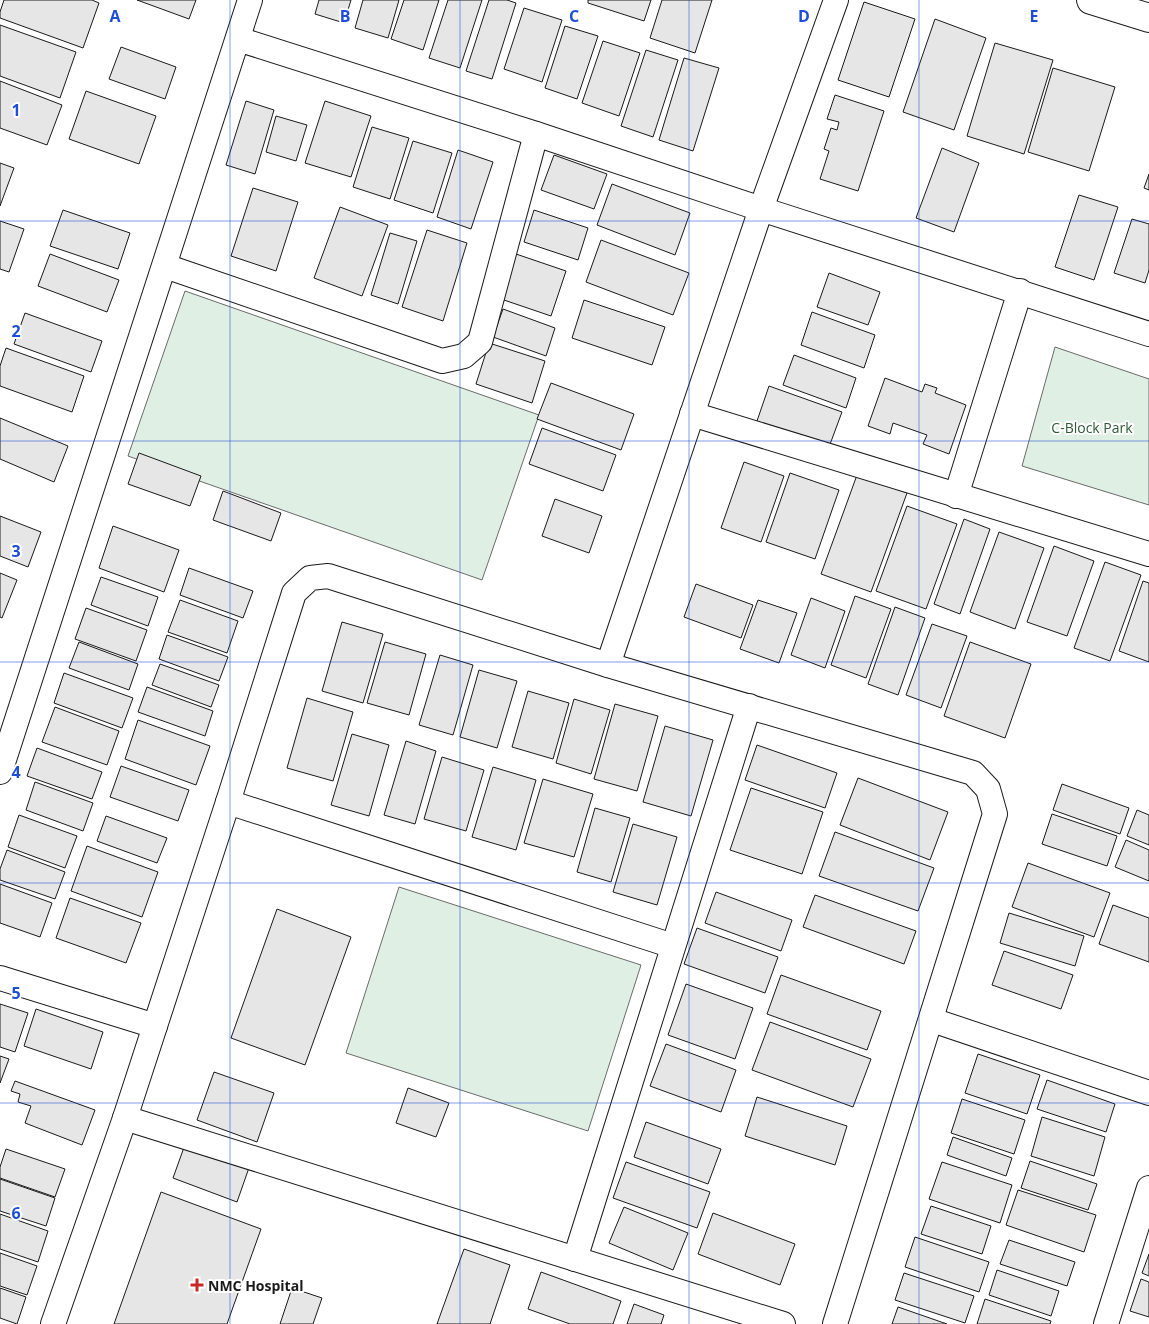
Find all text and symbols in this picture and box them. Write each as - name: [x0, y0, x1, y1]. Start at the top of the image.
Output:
- text: A: [109, 5, 121, 27]
- text: B: [340, 5, 350, 27]
- text: C: [569, 5, 579, 27]
- text: D: [798, 5, 810, 27]
- text: E: [1030, 5, 1039, 27]
- text: 1: [11, 99, 21, 121]
- text: 2: [11, 320, 21, 342]
- park label: C-Block Park: [1051, 418, 1133, 437]
- text: 3: [11, 540, 21, 562]
- text: 4: [11, 761, 21, 783]
- text: 5: [11, 982, 21, 1004]
- text: 6: [11, 1202, 21, 1224]
- place label: NMC Hospital: [208, 1276, 303, 1295]
- marker: NMC Hospital: [190, 1278, 204, 1292]

